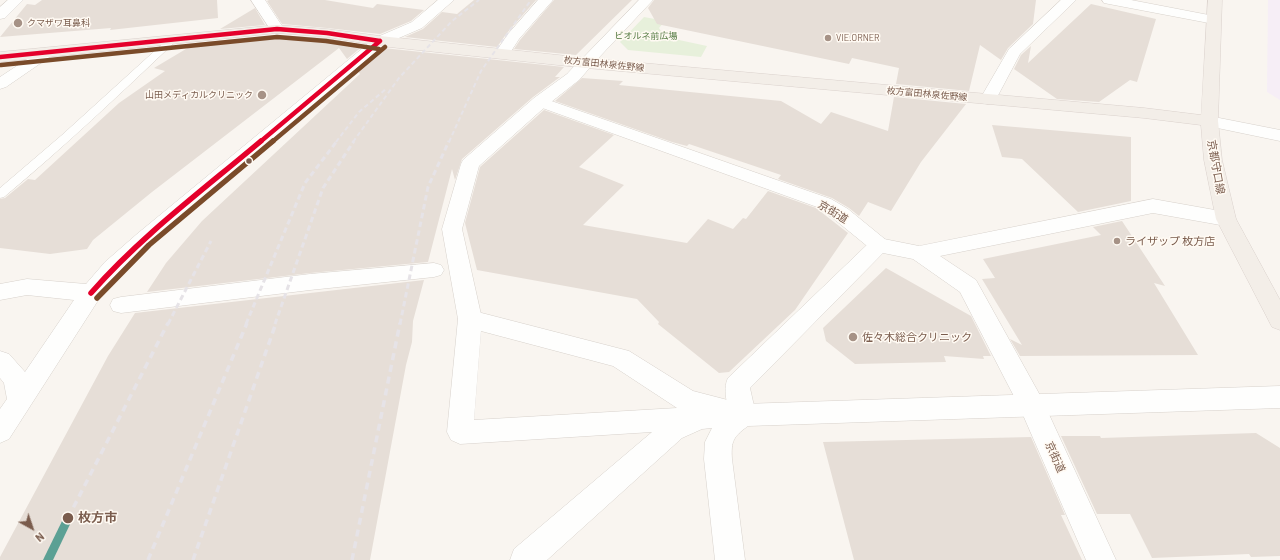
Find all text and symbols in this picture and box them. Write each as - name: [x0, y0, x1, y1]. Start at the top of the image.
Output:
- marker: クマザワ耳鼻科: [12, 17, 24, 29]
- place label: クマザワ耳鼻科: [27, 18, 90, 28]
- park label: ビオルネ前広場: [615, 31, 677, 41]
- marker: VIE.ORNER: [823, 33, 833, 43]
- place label: VIE.ORNER: [836, 33, 880, 43]
- street label: 枚方富田林泉佐野線: [563, 54, 645, 74]
- street label: 枚方富田林泉佐野線: [886, 85, 968, 103]
- marker: 山田メディカルクリニック: [256, 89, 268, 101]
- place label: 山田メディカルクリニック: [145, 90, 253, 100]
- street label: 京都守口線: [1205, 139, 1227, 195]
- unlabelled marker: [244, 156, 254, 166]
- street label: 京街道: [815, 198, 851, 226]
- place label: ライザップ 枚方店: [1125, 234, 1215, 248]
- marker: ライザップ 枚方店: [1112, 236, 1122, 246]
- place label: 佐々木総合クリニック: [862, 330, 972, 344]
- marker: 佐々木総合クリニック: [847, 331, 859, 343]
- street label: 京街道: [1042, 439, 1068, 475]
- north arrow: [12, 508, 52, 548]
- place label: 枚方市: [78, 510, 117, 526]
- marker: 枚方市: [61, 511, 75, 525]
- text: N: [33, 530, 47, 545]

